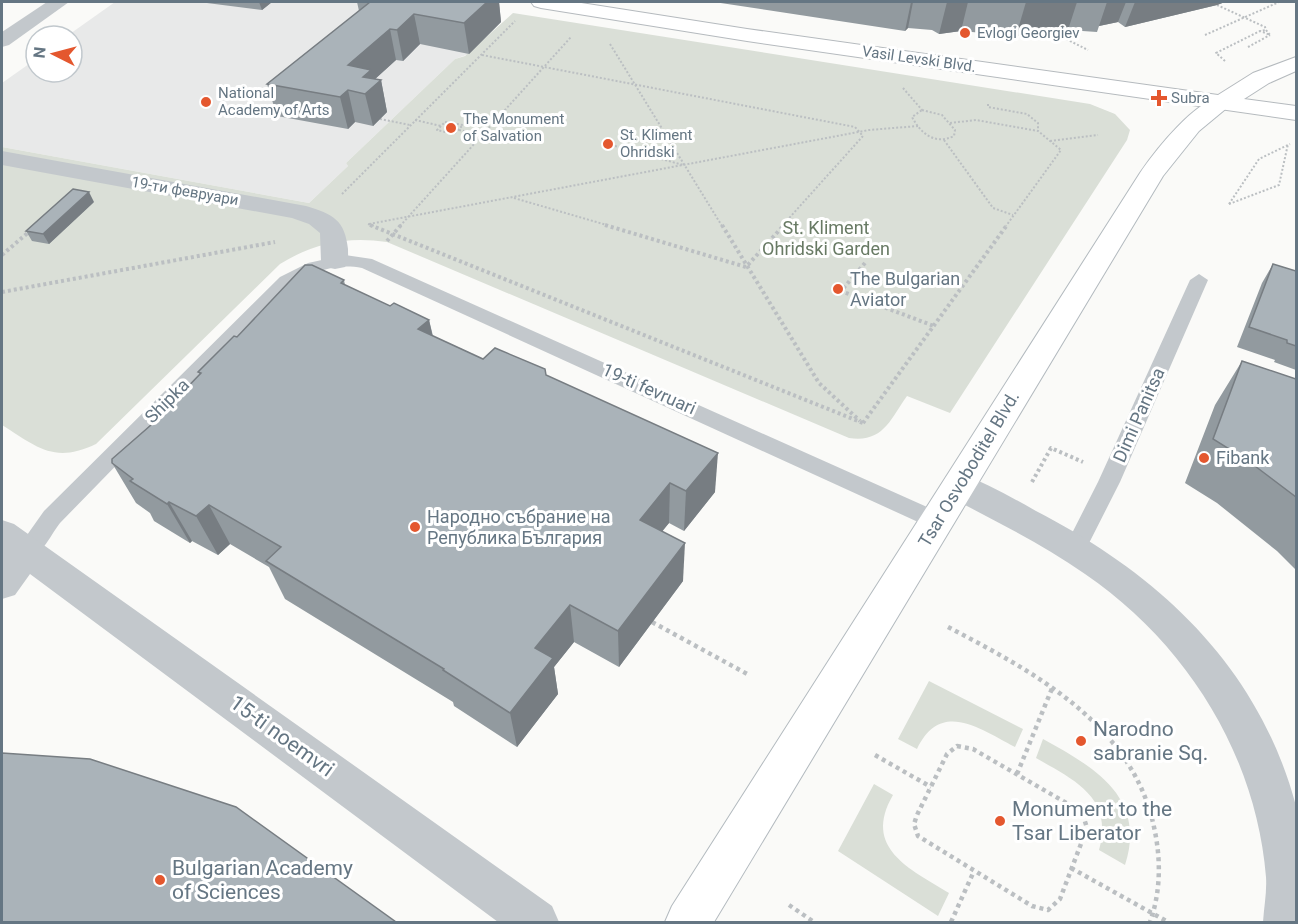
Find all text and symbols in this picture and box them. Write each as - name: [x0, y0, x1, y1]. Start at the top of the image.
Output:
- north arrow: [24, 24, 84, 84]
- place label: Evlogi Georgiev: [977, 24, 1079, 42]
- marker: Evlogi Georgiev: [958, 26, 972, 40]
- street label: Vasil Levski Blvd.: [861, 42, 977, 76]
- text: N: [30, 46, 50, 59]
- place label: National Academy of Arts: [218, 84, 330, 119]
- place label: Subra: [1171, 89, 1210, 107]
- marker: Subra: [1152, 91, 1166, 105]
- marker: National Academy of Arts: [199, 95, 213, 109]
- place label: The Monument of Salvation: [463, 110, 564, 145]
- marker: The Monument of Salvation: [444, 121, 458, 135]
- place label: St. Kliment Ohridski: [620, 126, 693, 161]
- marker: St. Kliment Ohridski: [601, 137, 615, 151]
- street label: 19-ти февруари: [130, 173, 240, 209]
- park label: St. Kliment Ohridski Garden: [762, 217, 890, 259]
- place label: The Bulgarian Aviator: [850, 268, 960, 310]
- marker: The Bulgarian Aviator: [831, 282, 845, 296]
- street label: 19-ti fevruari: [599, 359, 699, 419]
- street label: Dimi Panitsa: [1108, 364, 1169, 465]
- street label: Shipka: [140, 374, 193, 427]
- street label: Tsar Osvoboditel Blvd.: [914, 387, 1023, 551]
- place label: Fibank: [1216, 447, 1270, 468]
- marker: Fibank: [1197, 451, 1211, 465]
- place label: Народно събрание на Република България: [427, 506, 611, 548]
- marker: Народно събрание на Република България: [408, 520, 422, 534]
- street label: 15-ti noemvri: [226, 690, 338, 782]
- place label: Narodno sabranie Sq.: [1093, 717, 1208, 765]
- marker: Narodno sabranie Sq.: [1074, 734, 1088, 748]
- place label: Monument to the Tsar Liberator: [1012, 797, 1172, 845]
- marker: Monument to the Tsar Liberator: [993, 814, 1007, 828]
- place label: Bulgarian Academy of Sciences: [172, 856, 353, 904]
- marker: Bulgarian Academy of Sciences: [153, 873, 167, 887]

